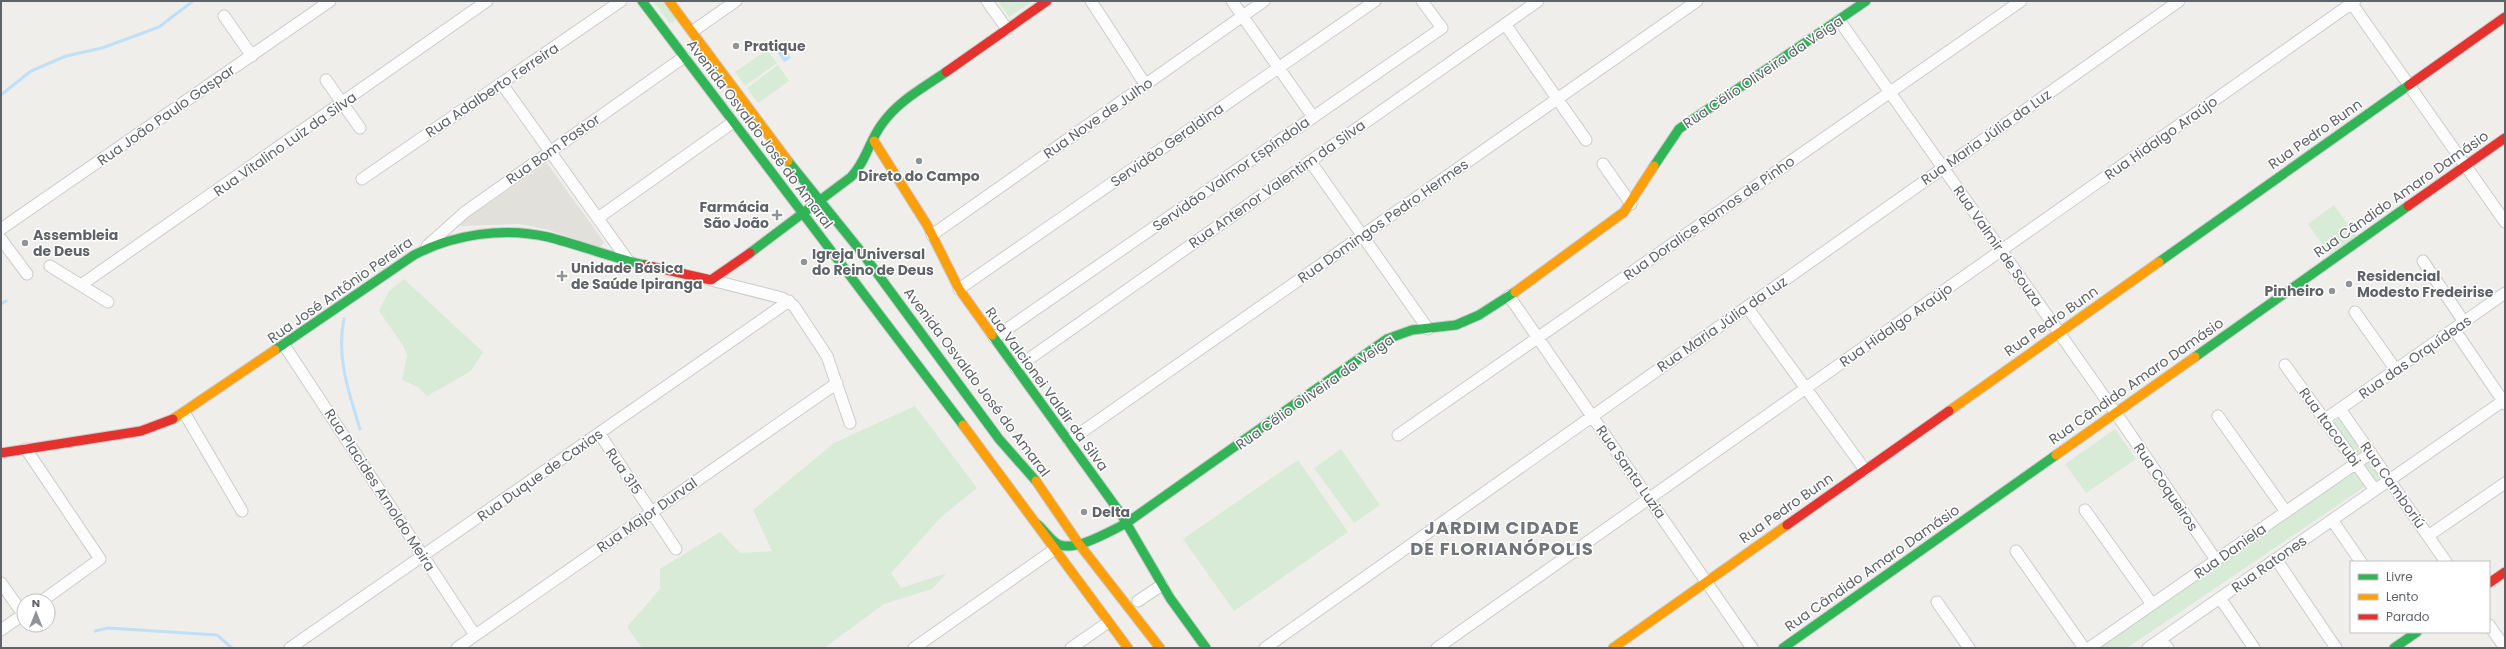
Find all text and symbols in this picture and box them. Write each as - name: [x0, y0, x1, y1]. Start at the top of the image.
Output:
- street label: Rua Célio Oliveira da Veiga: [1679, 11, 1847, 133]
- street label: Avenida Osvaldo José do Amaral: [682, 35, 838, 233]
- place label: Pratique: [744, 36, 806, 56]
- street label: Rua Adalberto Ferreira: [421, 38, 563, 142]
- marker: Pratique: [731, 41, 741, 51]
- street label: Rua João Paulo Gaspar: [93, 60, 239, 170]
- street label: Rua Nove de Julho: [1039, 73, 1157, 163]
- street label: Rua Maria Júlia da Luz: [1917, 84, 2055, 190]
- street label: Rua Vitalino Luiz da Silva: [209, 87, 361, 201]
- street label: Rua Hidalgo Araújo: [2100, 91, 2222, 185]
- street label: Rua Pedro Bunn: [2264, 94, 2366, 174]
- street label: Servidão Geraldina: [1106, 98, 1228, 192]
- street label: Rua Bom Pastor: [502, 109, 604, 189]
- street label: Servidão Valmor Espíndola: [1148, 112, 1314, 236]
- street label: Rua Antenor Valentim da Silva: [1185, 115, 1369, 253]
- street label: Rua Cândido Amaro Damásio: [2310, 126, 2492, 262]
- street label: Rua Doralice Ramos de Pinho: [1619, 151, 1799, 285]
- street label: Rua Domingos Pedro Hermes: [1294, 154, 1472, 288]
- marker: Direto do Campo: [914, 156, 924, 166]
- place label: Direto do Campo: [858, 166, 980, 186]
- street label: Rua Valmir de Souza: [1949, 181, 2047, 311]
- place label: Farmácia São João: [699, 197, 769, 233]
- marker: Farmácia São João: [772, 210, 782, 220]
- place label: Assembleia de Deus: [33, 225, 118, 261]
- street label: Rua José Antônio Pereira: [263, 232, 417, 348]
- marker: Assembleia de Deus: [20, 238, 30, 248]
- place label: Igreja Universal do Reino de Deus: [812, 244, 934, 280]
- marker: Igreja Universal do Reino de Deus: [799, 257, 809, 267]
- place label: Unidade Básica de Saúde Ipiranga: [571, 258, 702, 294]
- place label: Residencial Modesto Fredeirise: [2357, 266, 2494, 302]
- marker: Unidade Básica de Saúde Ipiranga: [556, 270, 568, 282]
- street label: Rua Maria Júlia da Luz: [1653, 271, 1791, 377]
- street label: Rua Hidalgo Araújo: [1835, 278, 1957, 372]
- marker: Residencial Modesto Fredeirise: [2344, 279, 2354, 289]
- street label: Rua Pedro Bunn: [2000, 281, 2102, 361]
- place label: Pinheiro: [2265, 281, 2324, 301]
- street label: Avenida Osvaldo José do Amaral: [899, 283, 1055, 481]
- marker: Pinheiro: [2327, 286, 2337, 296]
- street label: Rua Valcionei Valdir da Silva: [981, 303, 1113, 475]
- street label: Rua das Orquídeas: [2355, 310, 2475, 404]
- street label: Rua Cândido Amaro Damásio: [2045, 313, 2227, 449]
- street label: Rua Célio Oliveira da Veiga: [1232, 330, 1398, 454]
- street label: Rua Itacorubi: [2295, 383, 2365, 471]
- street label: Rua Placides Arnoldo Meira: [320, 405, 440, 575]
- street label: Rua Santa Luzia: [1591, 421, 1671, 523]
- street label: Rua Duque de Caxias: [473, 424, 607, 526]
- street label: Rua Camboriú: [2356, 438, 2430, 532]
- street label: Rua Coqueiros: [2129, 439, 2203, 535]
- street label: Rua 315: [601, 444, 647, 498]
- street label: Rua Pedro Bunn: [1735, 468, 1837, 548]
- street label: Rua Major Durval: [593, 473, 701, 557]
- street label: Rua Cândido Amaro Damásio: [1781, 500, 1963, 636]
- place label: Delta: [1092, 502, 1130, 522]
- marker: Delta: [1079, 507, 1089, 517]
- district label: JARDIM CIDADE DE FLORIANÓPOLIS: [1410, 515, 1594, 561]
- street label: Rua Daniela: [2190, 519, 2270, 583]
- street label: Rua Ratones: [2227, 531, 2311, 597]
- legend: [2350, 561, 2490, 633]
- text: Livre: [2386, 568, 2413, 585]
- text: Lento: [2386, 588, 2419, 605]
- north arrow: [16, 593, 56, 633]
- text: N: [32, 595, 40, 611]
- text: Parado: [2386, 608, 2430, 625]

